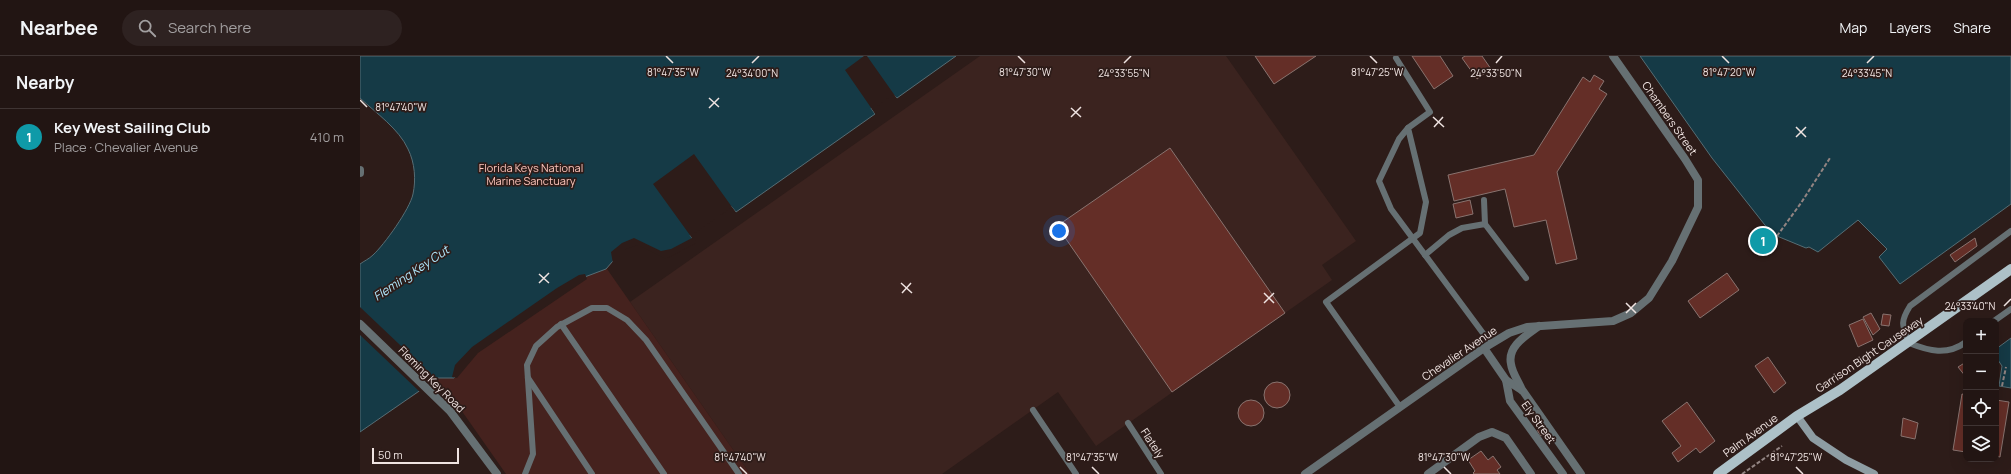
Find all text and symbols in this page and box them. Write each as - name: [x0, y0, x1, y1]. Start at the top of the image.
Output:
- search box: [122, 10, 402, 46]
- text: Nearbee: [20, 15, 98, 41]
- icon: search: [136, 17, 158, 39]
- text: Search here: [168, 17, 251, 38]
- text: Map: [1839, 18, 1867, 37]
- text: Layers: [1889, 18, 1931, 37]
- text: Share: [1953, 18, 1991, 37]
- text: 81°47'35"W: [647, 65, 700, 79]
- text: 81°47'30"W: [999, 65, 1052, 79]
- text: 81°47'25"W: [1351, 65, 1404, 79]
- text: 81°47'20"W: [1703, 65, 1756, 79]
- text: 24°34'00"N: [726, 66, 778, 80]
- text: 24°33'55"N: [1098, 66, 1150, 80]
- text: 24°33'50"N: [1470, 66, 1522, 80]
- text: 24°33'45"N: [1842, 66, 1892, 80]
- text: Nearby: [16, 71, 74, 94]
- street label: Chambers Street: [1639, 78, 1701, 158]
- text: 81°47'40"W: [375, 100, 427, 114]
- text: Key West Sailing Club: [54, 117, 210, 138]
- text: 1: [26, 128, 32, 146]
- text: 410 m: [310, 128, 344, 146]
- text: Place · Chevalier Avenue: [54, 138, 198, 156]
- park label: Florida Keys National Marine Sanctuary: [479, 160, 583, 188]
- your location: [1049, 221, 1069, 241]
- pin: 1: [1750, 226, 1776, 256]
- water label: Fleming Key Cut: [370, 241, 453, 305]
- text: 24°33'40"N: [1945, 299, 1995, 313]
- street label: Garrison Bight Causeway: [1812, 312, 1926, 396]
- map controls: [1963, 318, 1999, 462]
- button: +: [1963, 318, 1999, 354]
- street label: Chevalier Avenue: [1419, 322, 1500, 384]
- street label: Fleming Key Road: [396, 343, 468, 415]
- button: −: [1963, 354, 1999, 390]
- button: locate: [1963, 390, 1999, 426]
- street label: Ely Street: [1518, 398, 1560, 446]
- street label: Palm Avenue: [1720, 410, 1781, 460]
- street label: Flately: [1138, 425, 1168, 461]
- button: layers: [1963, 426, 1999, 462]
- scale bar: [372, 446, 459, 465]
- text: 50 m: [378, 447, 403, 462]
- text: 81°47'40"W: [714, 450, 766, 464]
- text: 81°47'35"W: [1066, 450, 1119, 464]
- text: 81°47'30"W: [1418, 450, 1471, 464]
- text: 81°47'25"W: [1770, 450, 1823, 464]

